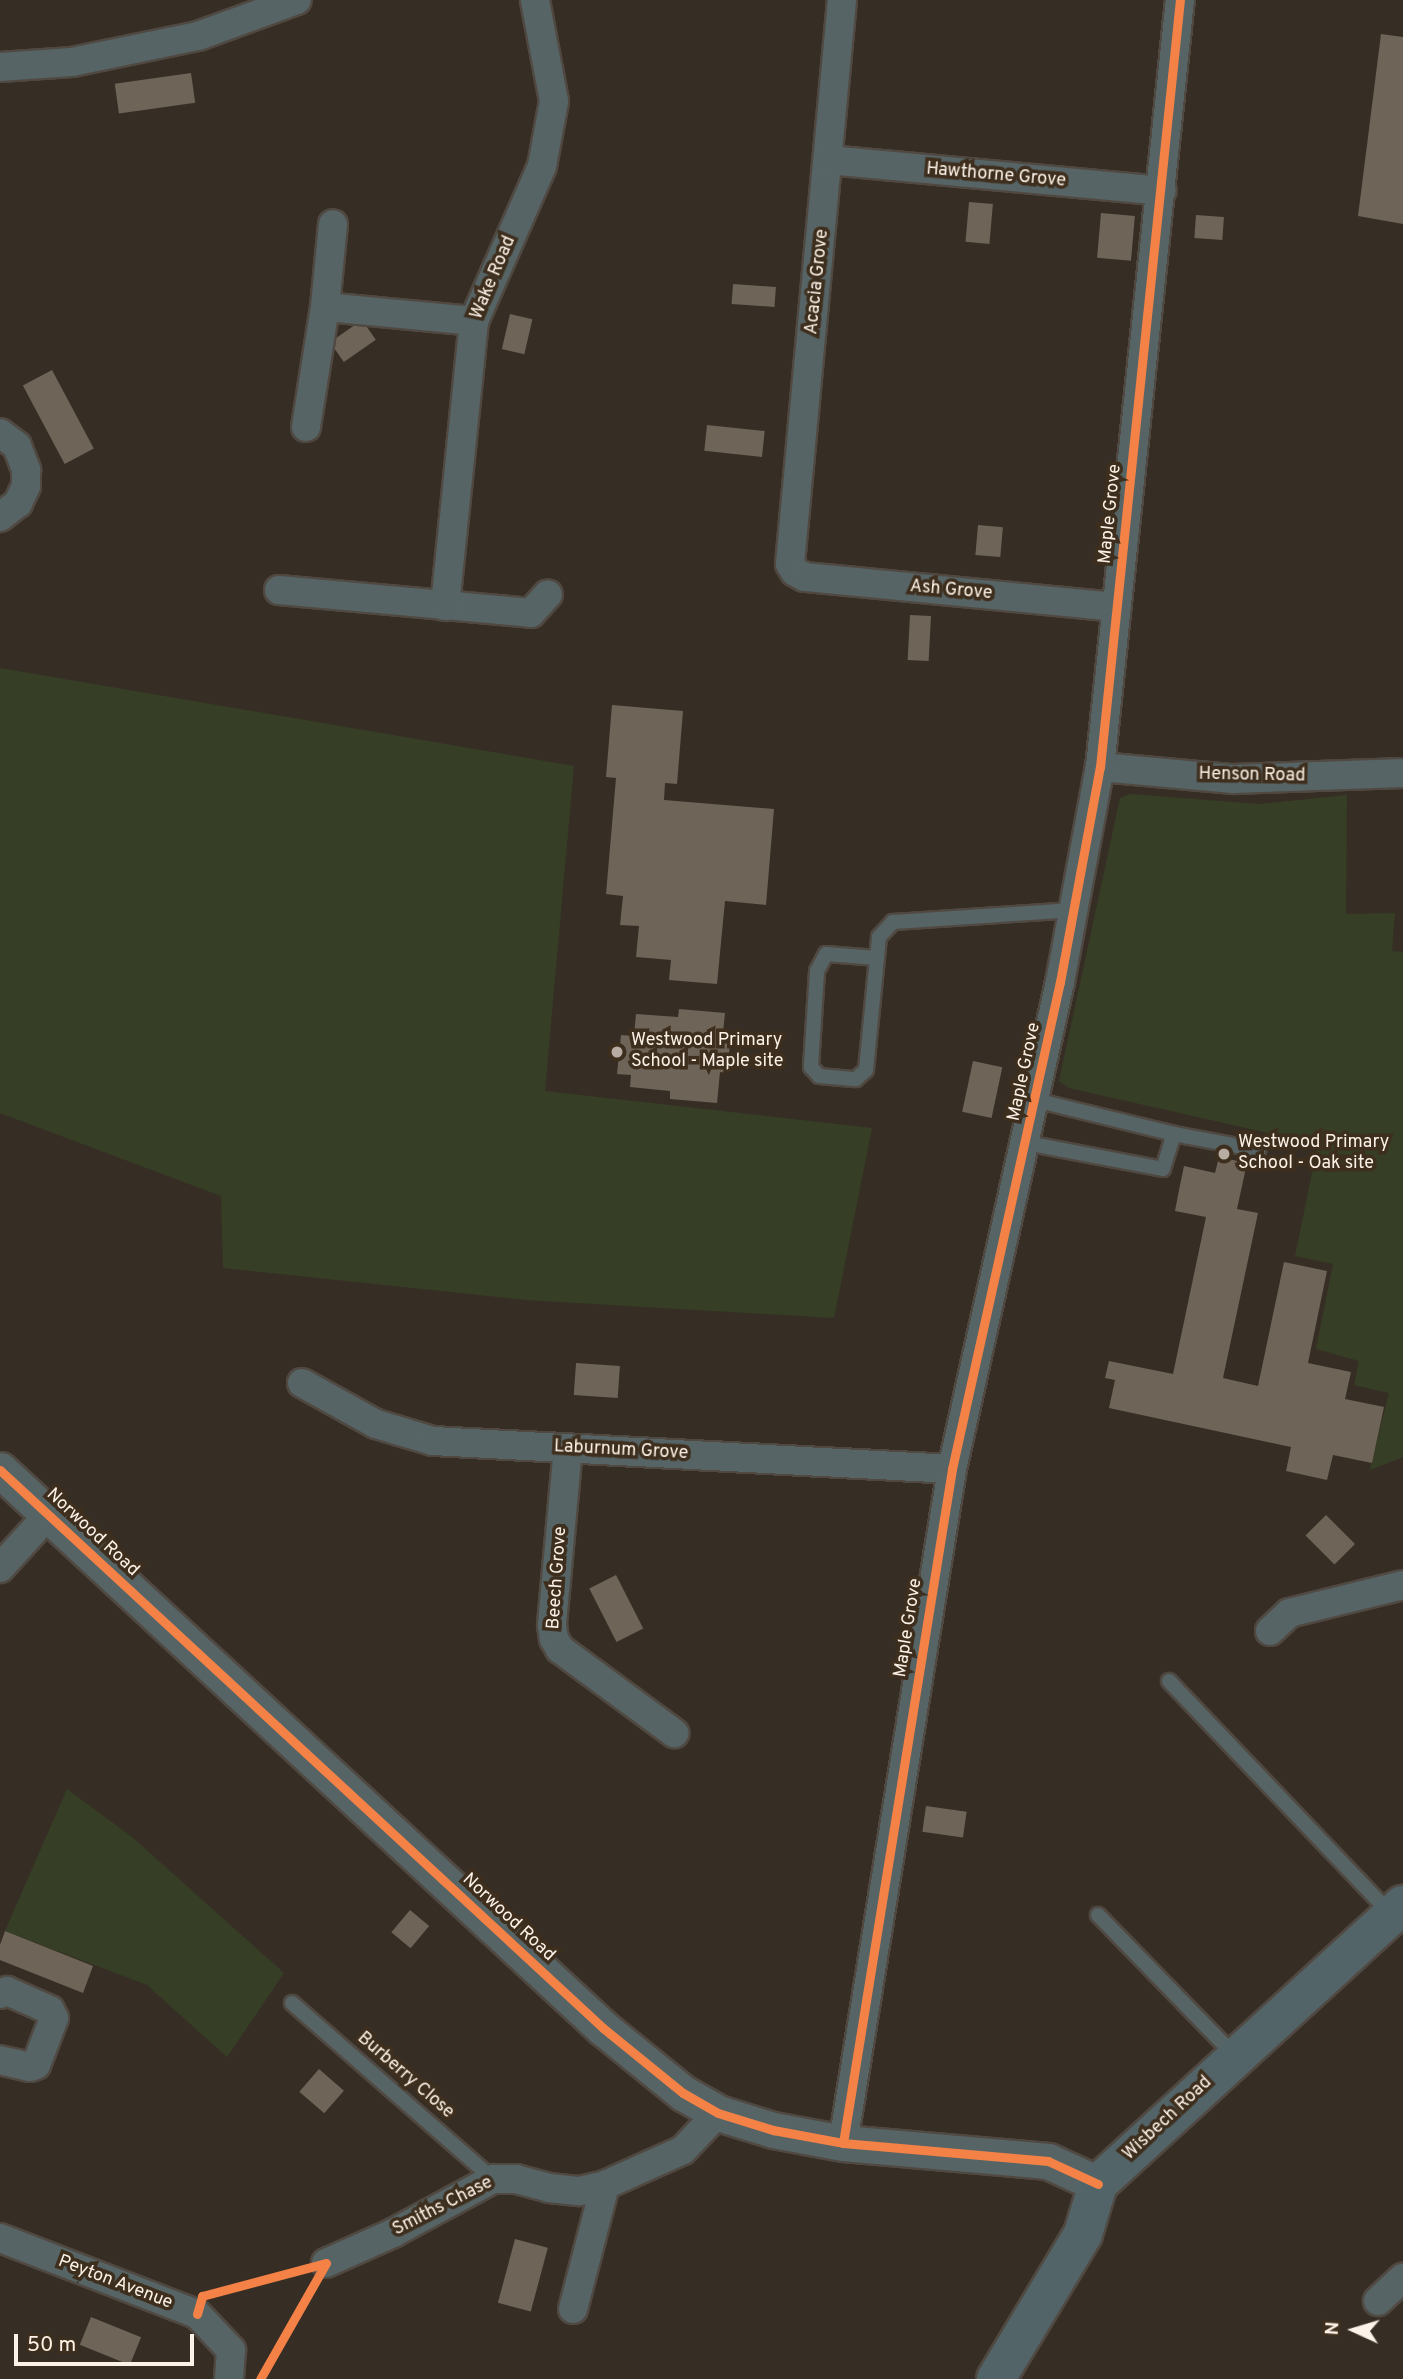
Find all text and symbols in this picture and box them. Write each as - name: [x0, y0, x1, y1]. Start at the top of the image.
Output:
- street label: Hawthorne Grove: [925, 159, 1067, 193]
- street label: Acacia Grove: [802, 228, 834, 336]
- street label: Wake Road: [467, 233, 521, 323]
- street label: Maple Grove: [1095, 463, 1127, 565]
- street label: Ash Grove: [909, 577, 993, 605]
- street label: Henson Road: [1198, 764, 1306, 788]
- street label: Maple Grove: [1004, 1021, 1046, 1123]
- place label: Westwood Primary School - Maple site: [631, 1031, 783, 1074]
- marker: Westwood Primary School - Maple site: [609, 1044, 625, 1060]
- place label: Westwood Primary School - Oak site: [1238, 1133, 1389, 1176]
- marker: Westwood Primary School - Oak site: [1216, 1146, 1232, 1162]
- street label: Laburnum Grove: [553, 1437, 689, 1465]
- street label: Norwood Road: [41, 1484, 143, 1582]
- street label: Beech Grove: [544, 1526, 572, 1630]
- street label: Maple Grove: [891, 1577, 927, 1679]
- street label: Norwood Road: [457, 1869, 559, 1967]
- street label: Burberry Close: [352, 2028, 458, 2124]
- street label: Wisbech Road: [1119, 2072, 1217, 2166]
- street label: Smiths Chase: [389, 2173, 497, 2241]
- street label: Peyton Avenue: [54, 2251, 176, 2315]
- north arrow: [1319, 2295, 1389, 2365]
- scale bar: [18, 2320, 198, 2364]
- text: N: [1321, 2321, 1345, 2336]
- text: 50 m: [27, 2332, 76, 2359]

